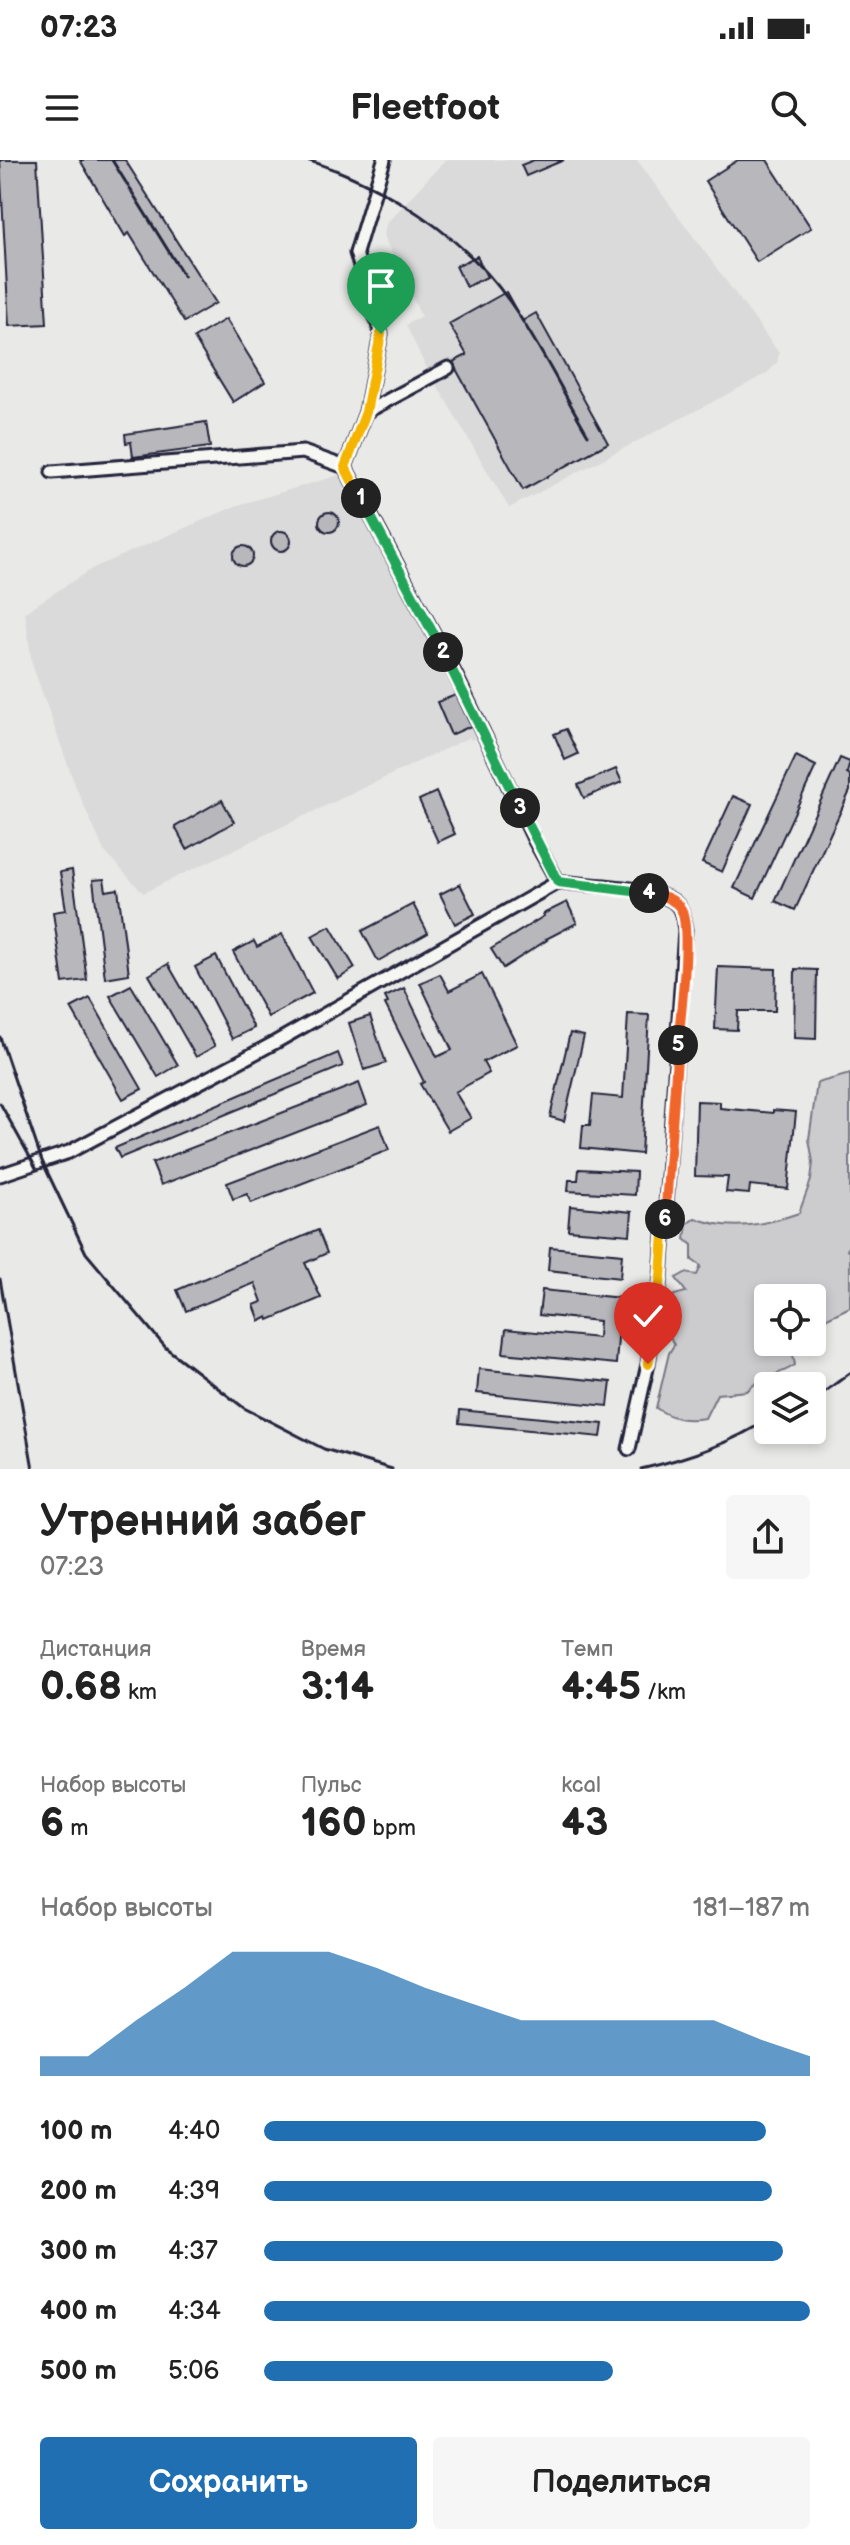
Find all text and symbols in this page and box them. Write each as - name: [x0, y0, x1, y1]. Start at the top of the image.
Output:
- text: 07:23: [40, 10, 117, 46]
- icon: menu: [40, 86, 84, 130]
- icon: search: [766, 86, 810, 130]
- text: Fleetfoot: [350, 87, 500, 130]
- pin: [347, 252, 415, 334]
- icon: arrive: [359, 264, 403, 308]
- pin: 1: [341, 478, 381, 518]
- text: 1: [356, 484, 366, 511]
- pin: 2: [423, 632, 463, 672]
- text: 2: [436, 638, 450, 665]
- pin: 3: [500, 788, 540, 828]
- text: 3: [514, 794, 526, 821]
- pin: 4: [629, 873, 669, 913]
- text: 4: [643, 879, 655, 906]
- pin: 5: [658, 1025, 698, 1065]
- text: 5: [672, 1031, 684, 1058]
- pin: 6: [645, 1199, 685, 1239]
- text: 6: [658, 1205, 672, 1232]
- pin: [614, 1282, 682, 1364]
- map controls: [754, 1284, 826, 1444]
- button: locate: [754, 1284, 826, 1356]
- icon: check: [626, 1294, 670, 1338]
- button: layers: [754, 1372, 826, 1444]
- text: Утренний забег: [40, 1495, 366, 1548]
- button: share: [726, 1495, 810, 1579]
- text: 07:23: [40, 1552, 104, 1583]
- text: Дистанция: [40, 1636, 151, 1663]
- text: Время: [301, 1636, 366, 1663]
- text: Темп: [561, 1636, 614, 1663]
- text: 0.68: [40, 1663, 122, 1711]
- text: 3:14: [301, 1663, 374, 1711]
- text: 4:45: [561, 1663, 641, 1711]
- text: km: [122, 1679, 157, 1706]
- text: /km: [641, 1679, 686, 1706]
- text: Набор высоты: [40, 1772, 186, 1799]
- text: Пульс: [301, 1772, 361, 1799]
- text: kcal: [561, 1772, 601, 1799]
- text: 6: [40, 1799, 64, 1847]
- text: 160: [301, 1799, 367, 1847]
- text: 43: [561, 1799, 608, 1847]
- text: m: [64, 1815, 88, 1842]
- text: bpm: [367, 1815, 416, 1842]
- text: Набор высоты: [40, 1893, 213, 1924]
- text: 181–187 m: [693, 1893, 810, 1924]
- text: 100 m: [40, 2116, 113, 2147]
- text: 4:40: [168, 2116, 220, 2147]
- text: 200 m: [40, 2176, 117, 2207]
- text: 4:39: [168, 2176, 220, 2207]
- text: 300 m: [40, 2236, 117, 2267]
- text: 4:37: [168, 2236, 218, 2267]
- text: 400 m: [40, 2296, 117, 2327]
- text: 4:34: [168, 2296, 221, 2327]
- text: 500 m: [40, 2356, 117, 2387]
- text: 5:06: [168, 2356, 219, 2387]
- button: Сохранить: [40, 2437, 417, 2529]
- button: Поделиться: [433, 2437, 810, 2529]

